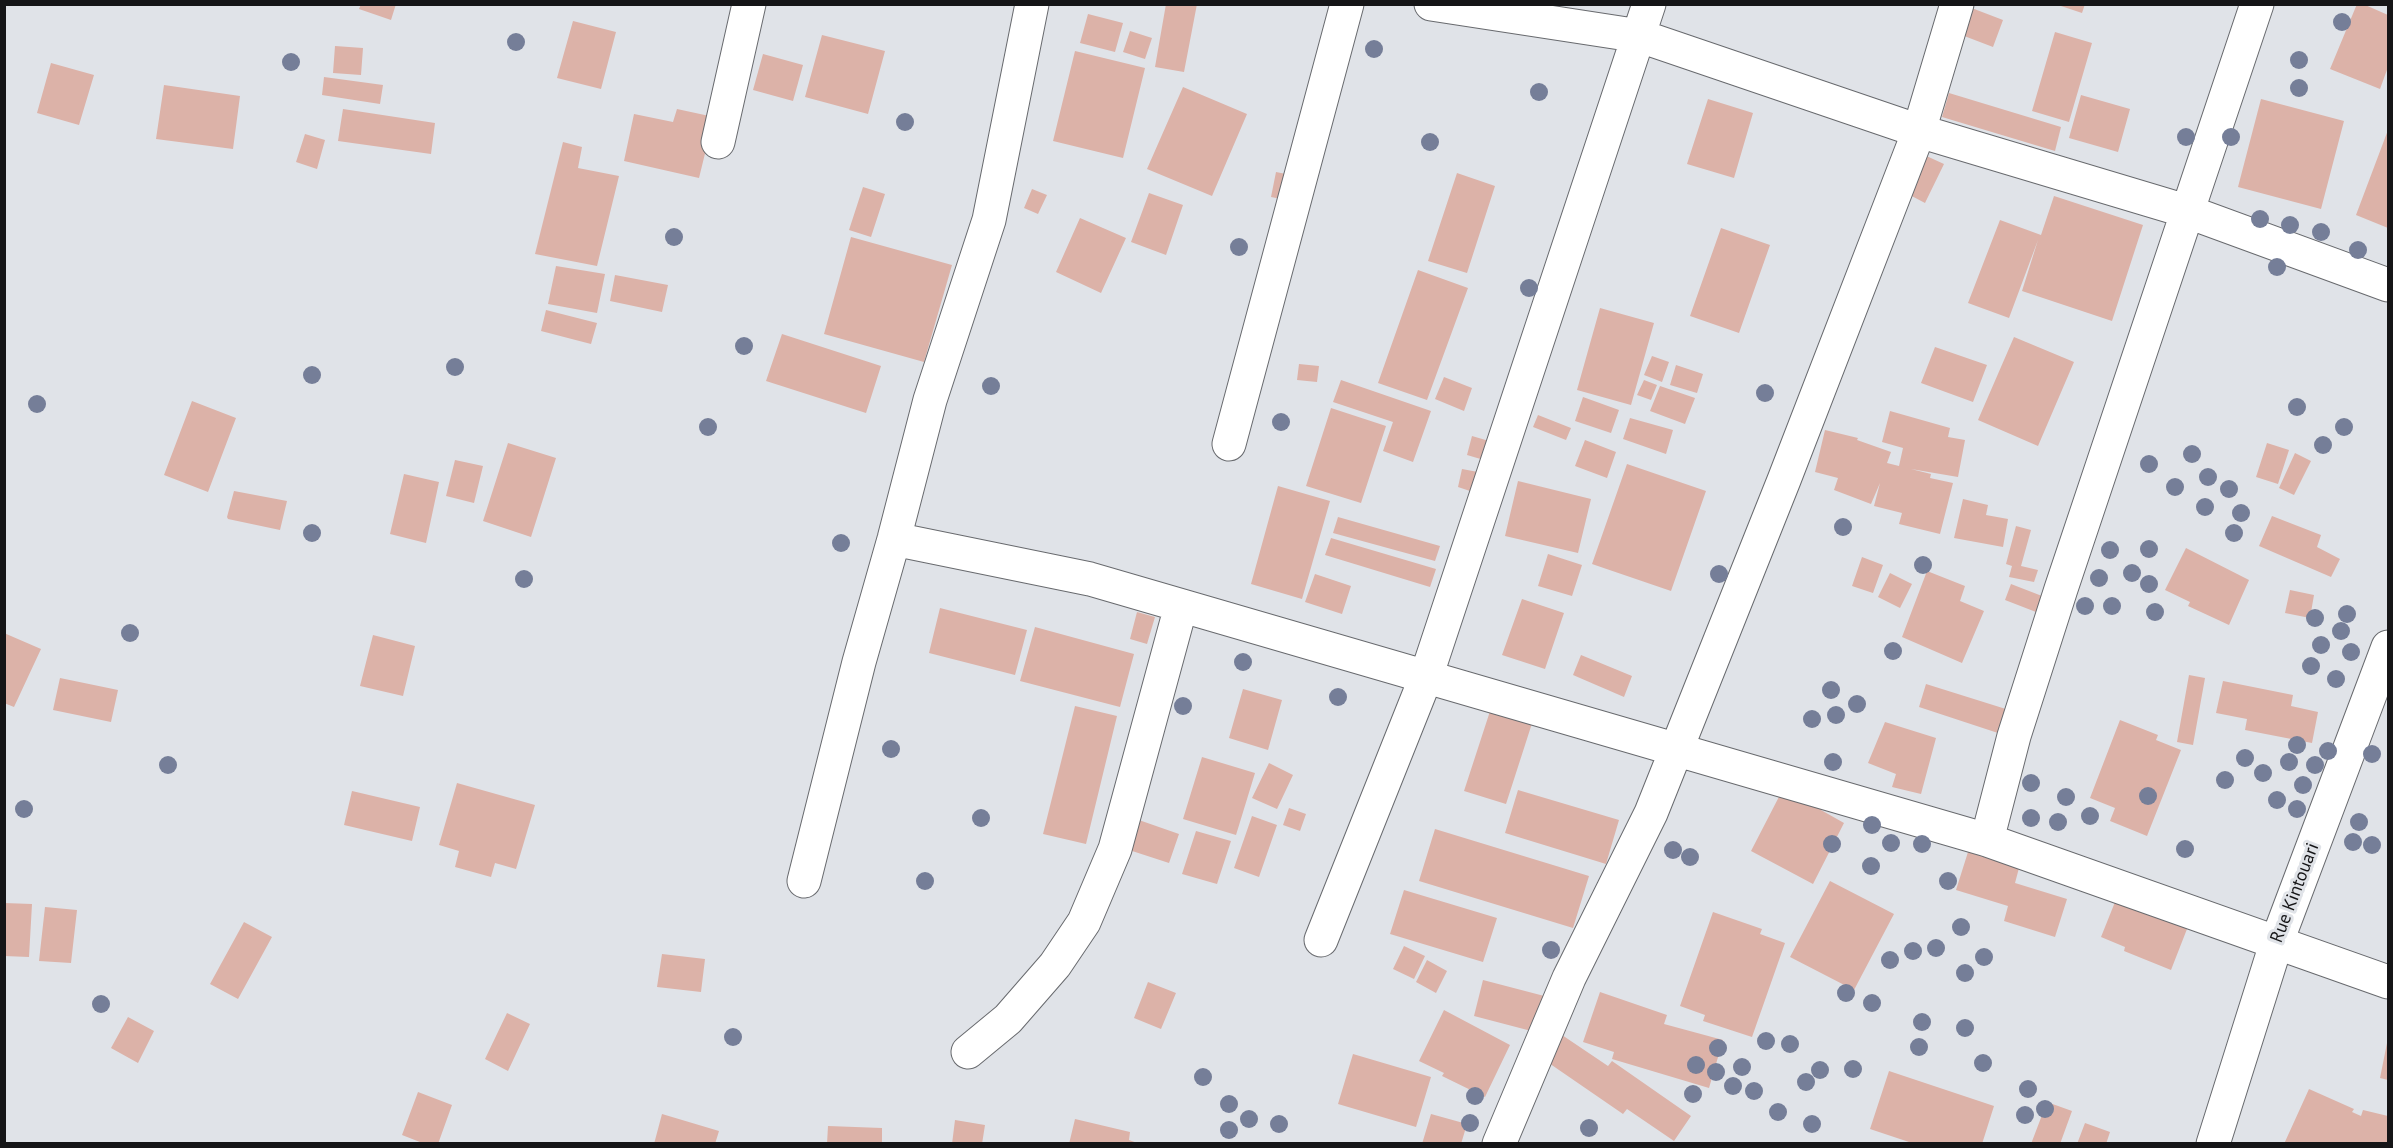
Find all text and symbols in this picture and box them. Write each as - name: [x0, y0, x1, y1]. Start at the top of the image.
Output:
- street label: Rue Kintouari: [2266, 840, 2324, 946]

